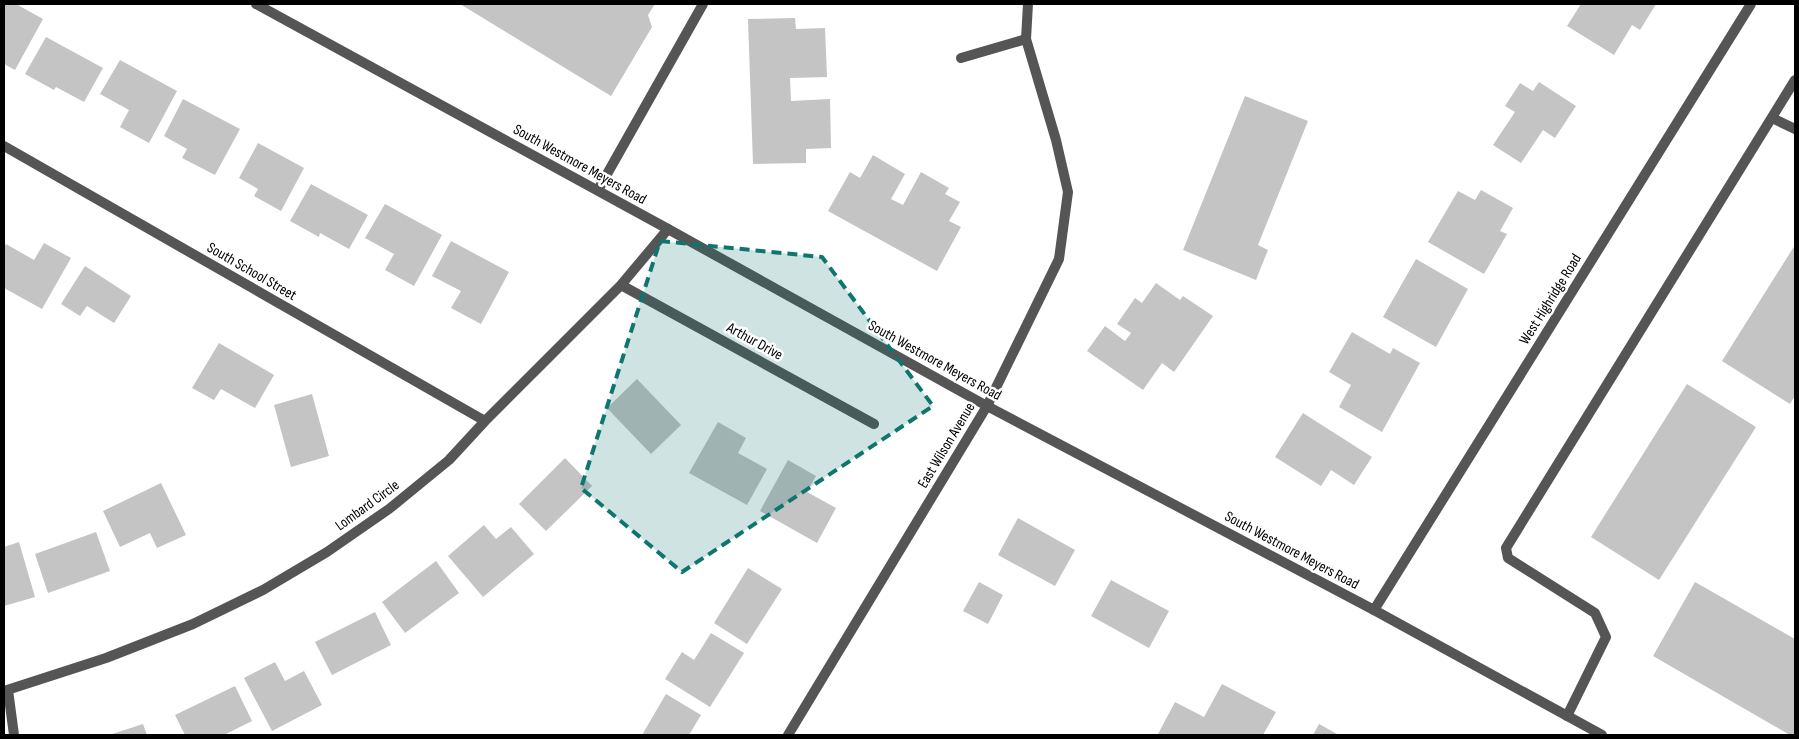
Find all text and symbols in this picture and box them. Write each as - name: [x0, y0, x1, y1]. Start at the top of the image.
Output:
- street label: South Westmore Meyers Road: [510, 120, 650, 209]
- street label: South School Street: [204, 238, 300, 305]
- street label: West Highridge Road: [1515, 250, 1586, 348]
- street label: South Westmore Meyers Road: [865, 316, 1005, 405]
- street label: Arthur Drive: [722, 318, 786, 365]
- street label: East Wilson Avenue: [913, 399, 979, 492]
- street label: Lombard Circle: [331, 476, 403, 535]
- street label: South Westmore Meyers Road: [1221, 507, 1362, 594]

